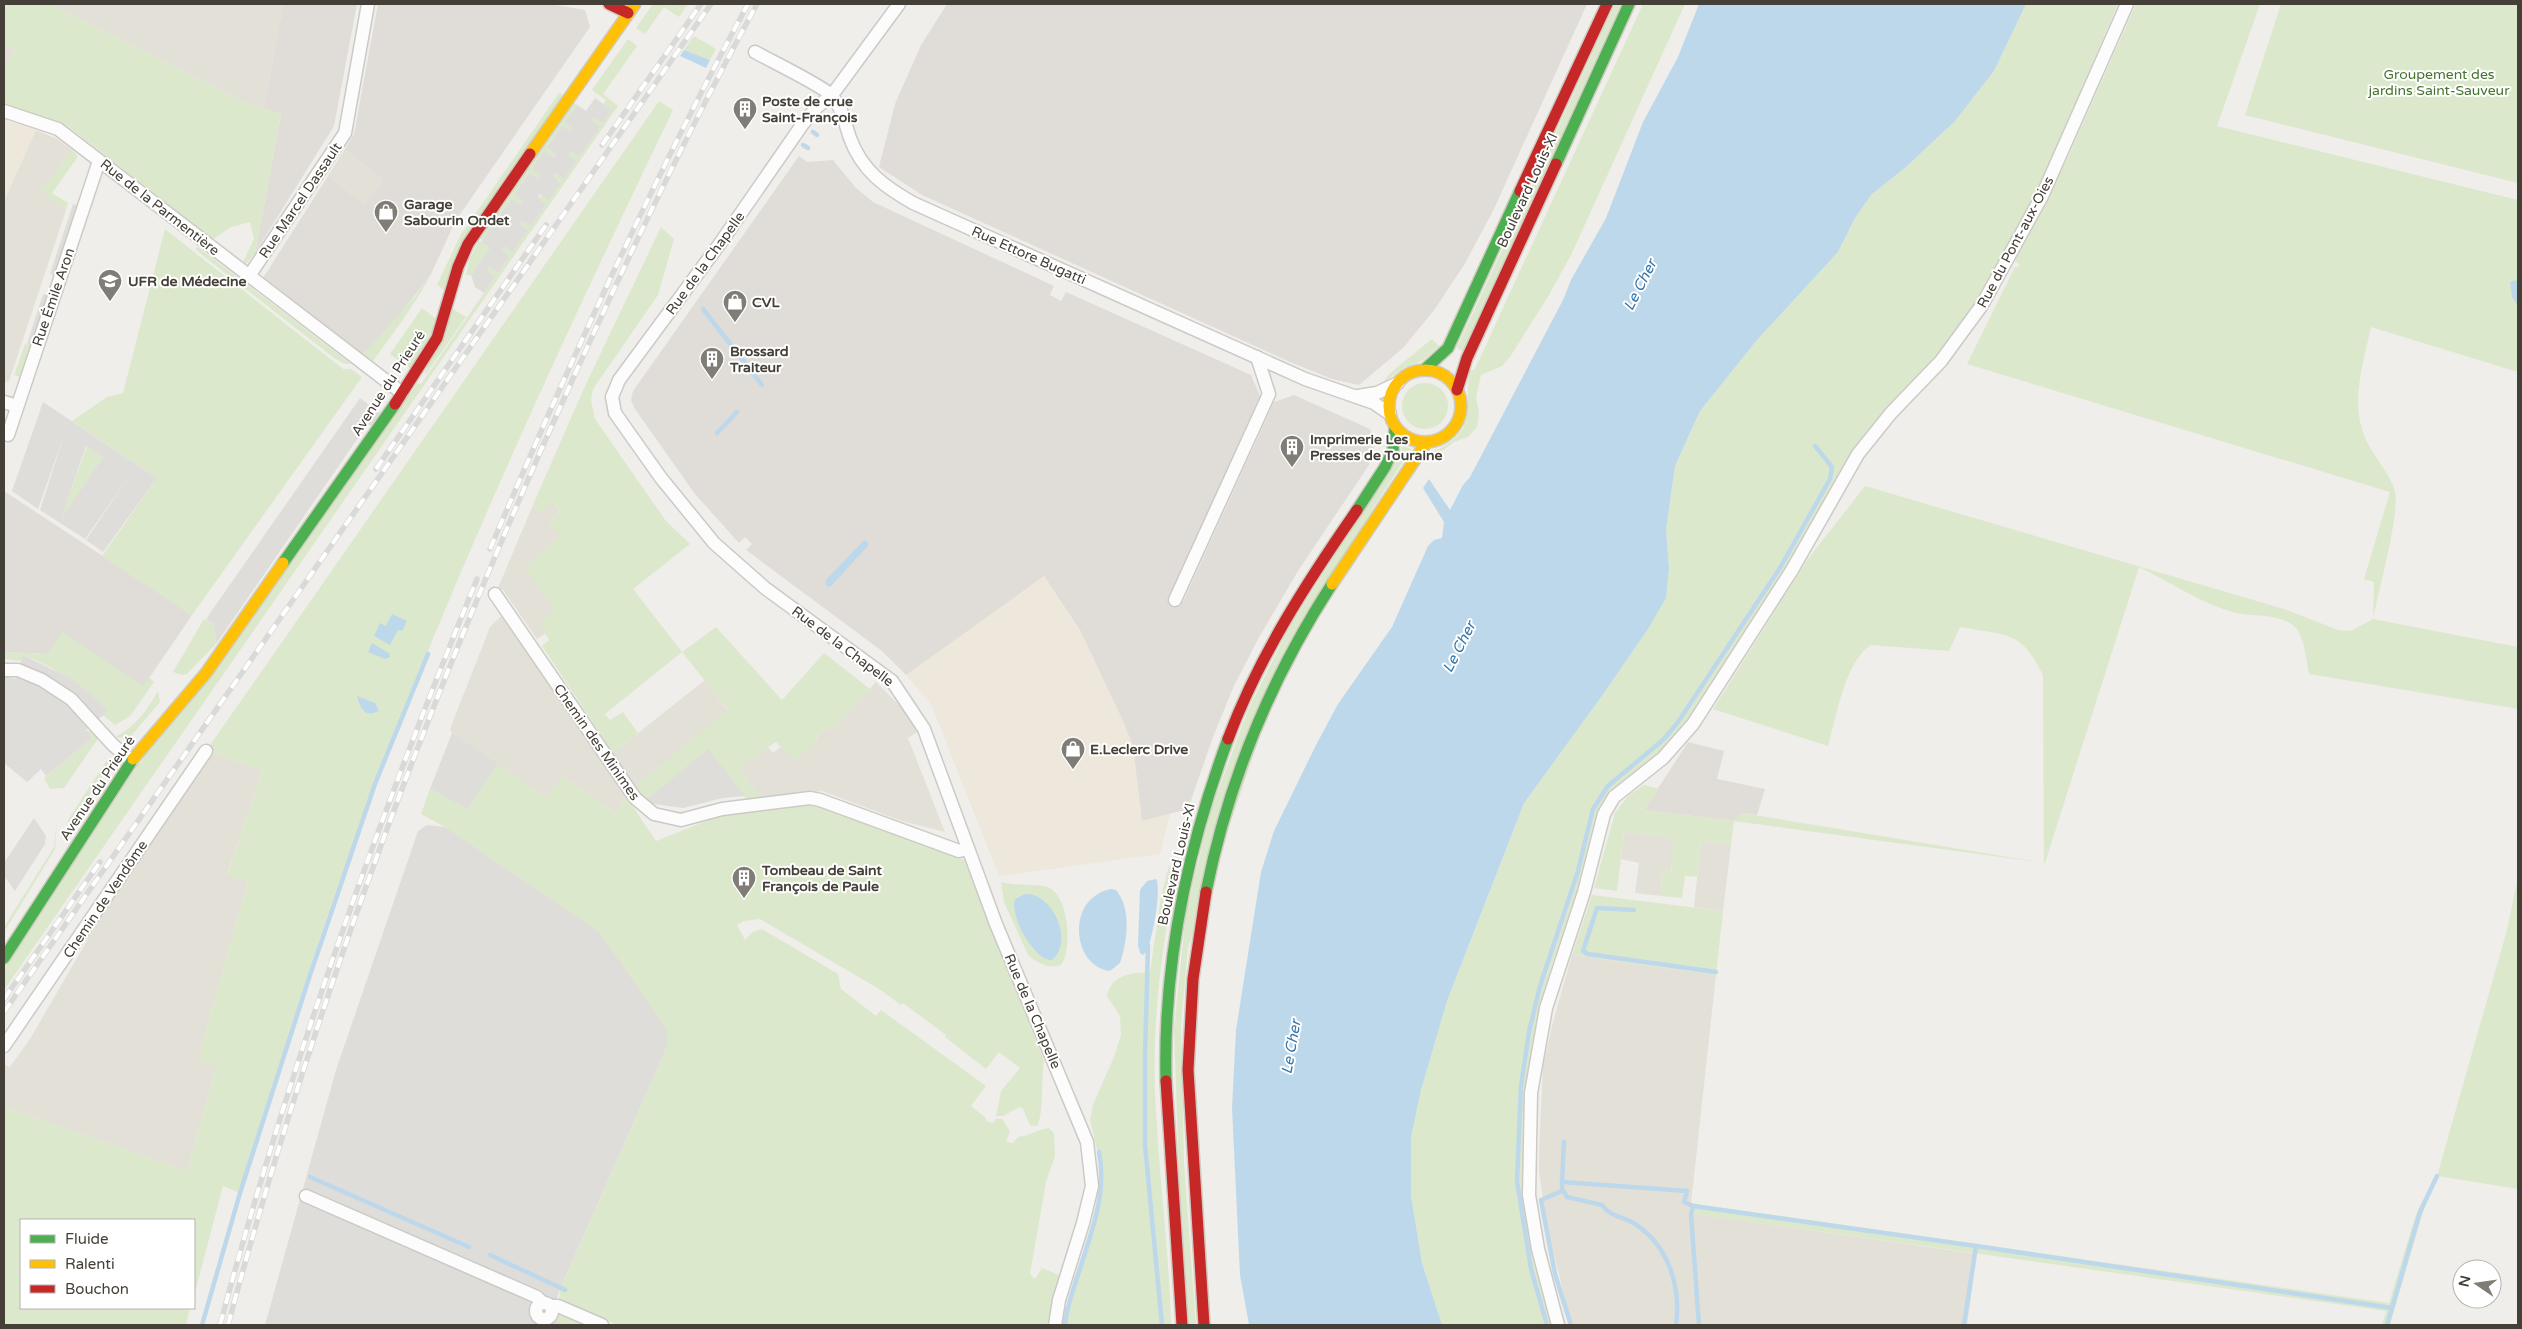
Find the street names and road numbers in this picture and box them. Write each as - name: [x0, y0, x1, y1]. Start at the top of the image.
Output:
- street label: Boulevard Louis-XI: [1493, 130, 1562, 250]
- street label: Rue Marcel Dassault: [255, 139, 346, 261]
- street label: Rue de la Parmentière: [97, 156, 223, 259]
- street label: Rue du Pont-aux-Oies: [1974, 173, 2058, 311]
- street label: Rue de la Chapelle: [662, 208, 749, 318]
- street label: Rue Ettore Bugatti: [969, 223, 1089, 288]
- street label: Rue Émile Aron: [29, 246, 78, 349]
- street label: Avenue du Prieuré: [348, 327, 429, 439]
- street label: Rue de la Chapelle: [788, 603, 897, 690]
- street label: Chemin des Minimes: [550, 681, 643, 804]
- street label: Avenue du Prieuré: [56, 733, 139, 844]
- street label: Boulevard Louis-XI: [1154, 801, 1199, 927]
- street label: Chemin de Vendôme: [60, 837, 151, 961]
- street label: Rue de la Chapelle: [1001, 951, 1064, 1071]

